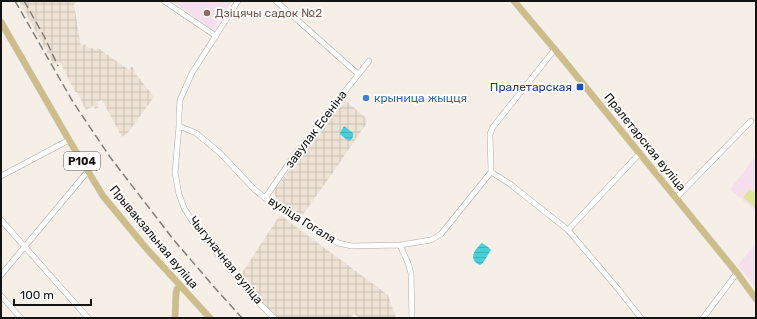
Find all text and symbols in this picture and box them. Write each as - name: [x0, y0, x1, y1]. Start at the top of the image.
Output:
- place label: Дзіцячы садок №2: [215, 6, 322, 20]
- marker: Дзіцячы садок №2: [202, 8, 212, 18]
- place label: Пралетарская: [490, 80, 572, 94]
- marker: Пралетарская: [575, 82, 585, 92]
- street label: завулак Есеніна: [282, 88, 350, 170]
- street label: Пралетарская вуліца: [601, 90, 689, 194]
- place label: крыница жыцця: [374, 91, 467, 105]
- marker: крыница жыцця: [361, 93, 371, 103]
- road number: Р104: [64, 152, 100, 170]
- street label: Прывакзальная вуліца: [107, 183, 201, 291]
- street label: вуліца Гогаля: [266, 194, 338, 246]
- street label: Чыгуначная вуліца: [186, 213, 266, 307]
- scale bar: [14, 281, 91, 307]
- text: 100 m: [20, 288, 54, 302]

